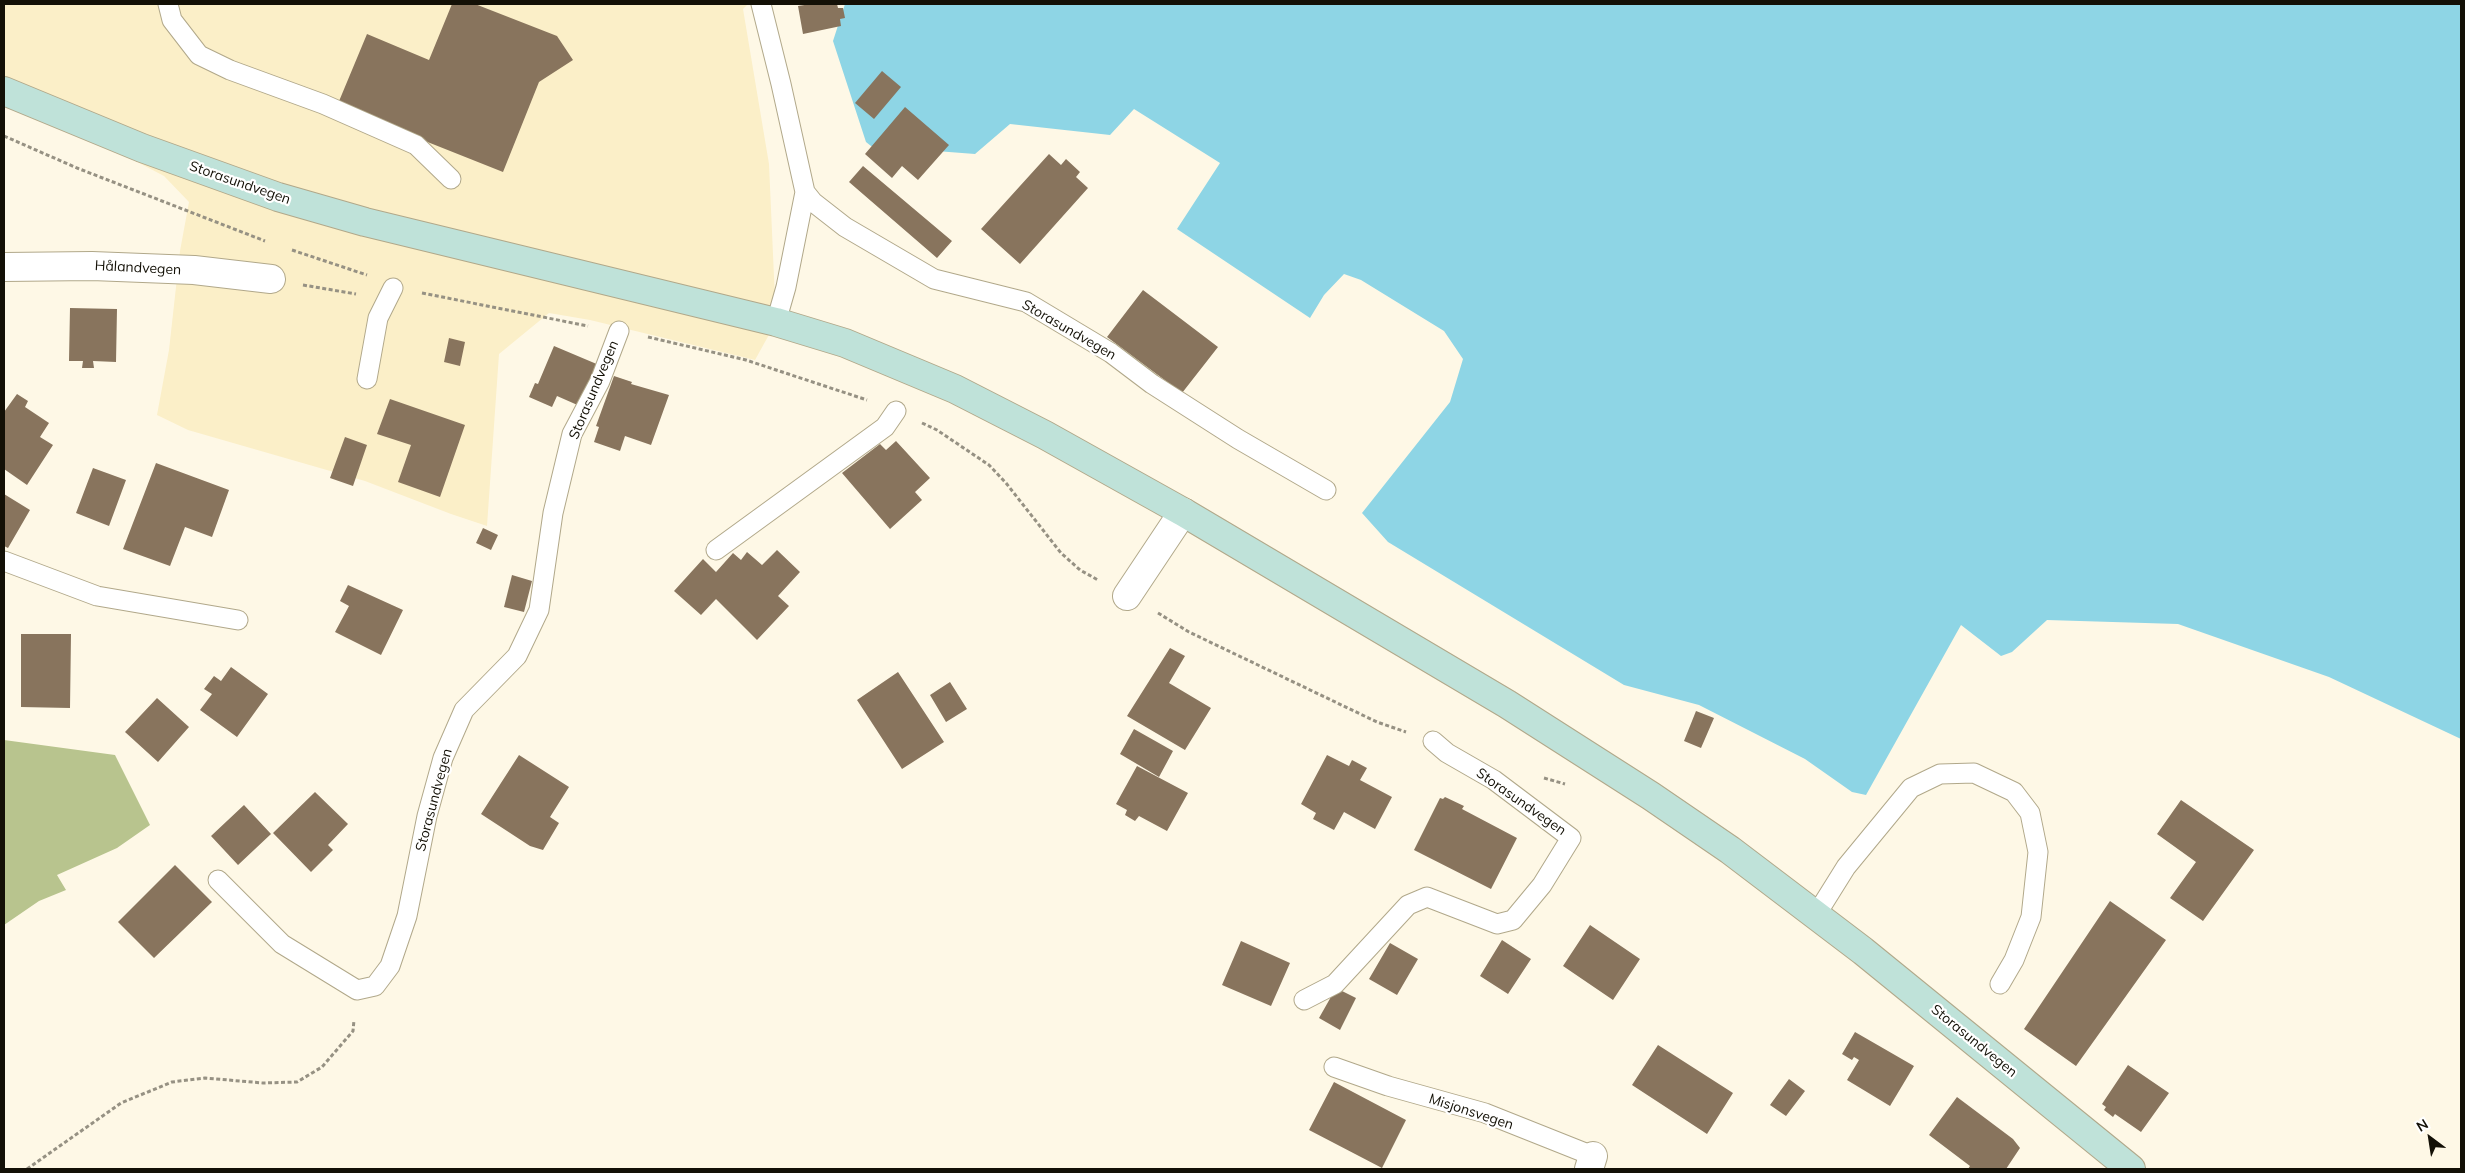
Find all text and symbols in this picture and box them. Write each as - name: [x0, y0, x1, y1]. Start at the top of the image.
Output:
- street label: Storasundvegen: [187, 158, 293, 208]
- street label: Hålandvegen: [94, 257, 182, 279]
- street label: Storasundvegen: [1019, 296, 1119, 364]
- street label: Storasundvegen: [566, 338, 622, 442]
- street label: Storasundvegen: [412, 747, 456, 853]
- street label: Storasundvegen: [1473, 765, 1569, 839]
- street label: Storasundvegen: [1928, 1001, 2020, 1081]
- street label: Misjonsvegen: [1427, 1090, 1515, 1134]
- north arrow: [2405, 1113, 2455, 1163]
- text: N: [2413, 1115, 2431, 1136]

